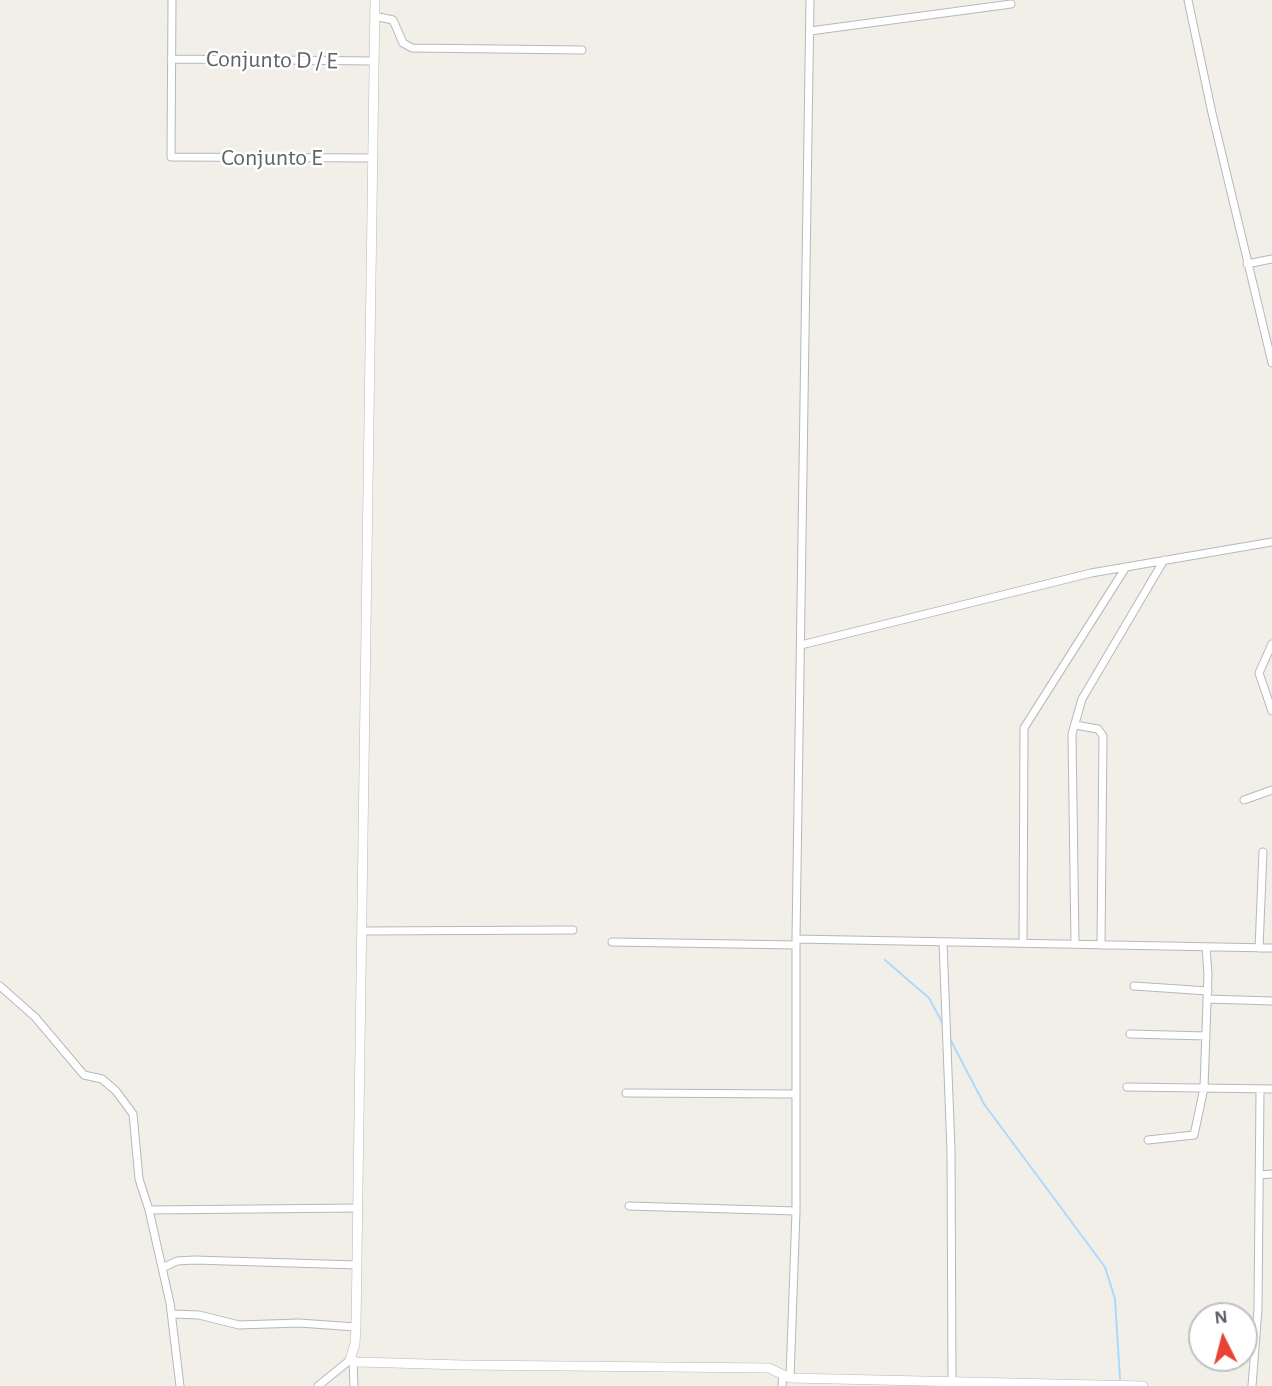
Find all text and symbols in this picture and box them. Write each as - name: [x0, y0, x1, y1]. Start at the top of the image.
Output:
- street label: Conjunto D / E: [206, 44, 338, 76]
- street label: Conjunto E: [221, 144, 323, 172]
- north arrow: [1188, 1302, 1258, 1372]
- text: N: [1213, 1307, 1229, 1328]

